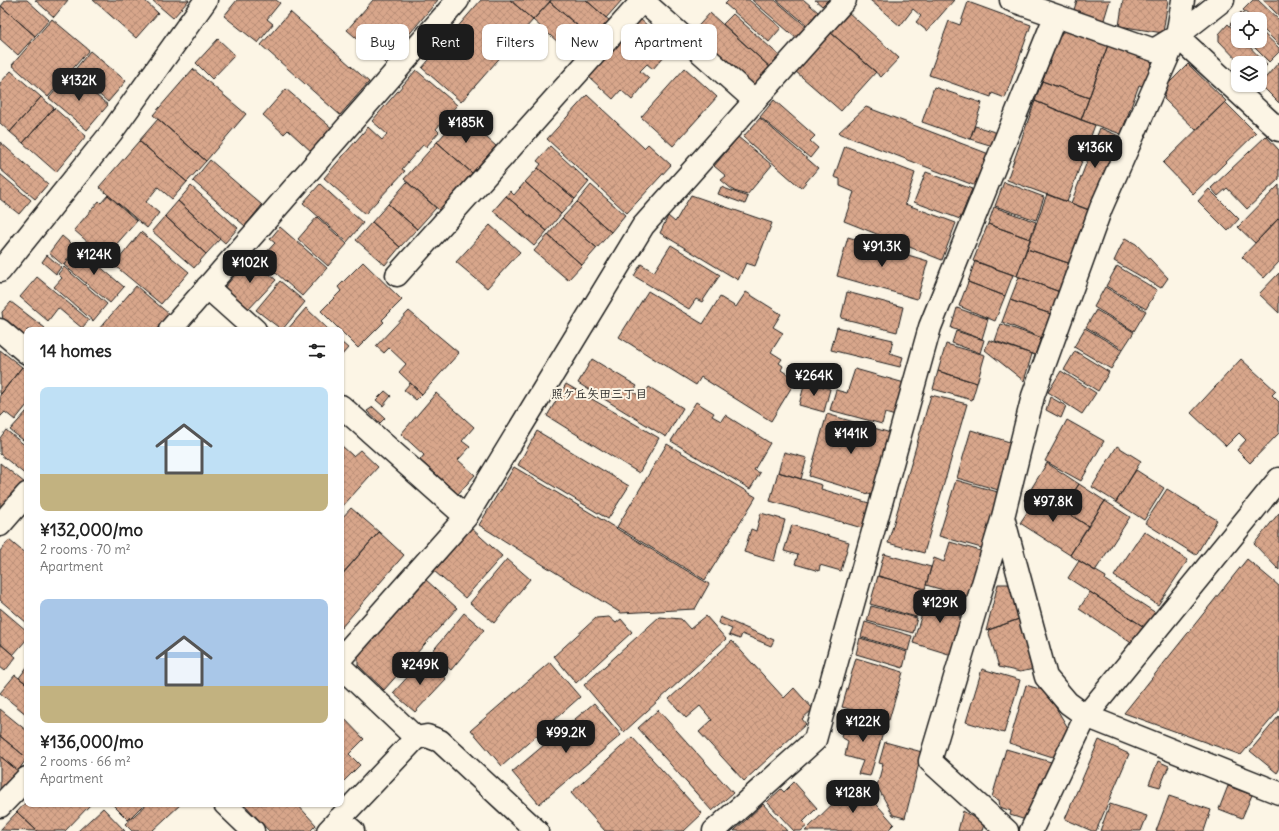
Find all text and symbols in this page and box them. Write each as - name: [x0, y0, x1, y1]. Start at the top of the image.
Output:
- map controls: [1231, 12, 1267, 92]
- button: locate: [1231, 12, 1267, 48]
- chip: Buy: [356, 24, 409, 60]
- chip: Rent: [417, 24, 474, 60]
- chip: Filters: [482, 24, 548, 60]
- chip: New: [556, 24, 613, 60]
- chip: Apartment: [621, 24, 717, 60]
- button: layers: [1231, 56, 1267, 92]
- pin: ¥132K: [51, 68, 107, 102]
- text: ¥132K: [61, 72, 97, 89]
- pin: ¥185K: [438, 110, 494, 144]
- text: ¥185K: [448, 114, 484, 131]
- pin: ¥136K: [1067, 135, 1123, 169]
- text: ¥136K: [1077, 139, 1113, 156]
- pin: ¥91.3K: [849, 234, 915, 268]
- text: ¥91.3K: [863, 238, 901, 255]
- pin: ¥124K: [66, 242, 122, 276]
- text: ¥124K: [76, 246, 112, 263]
- pin: ¥102K: [222, 250, 278, 284]
- text: ¥102K: [232, 254, 268, 271]
- text: 14 homes: [40, 340, 112, 362]
- icon: filters: [306, 340, 328, 362]
- pin: ¥264K: [786, 363, 842, 397]
- text: ¥264K: [795, 367, 833, 384]
- district label: 照ケ丘矢田三丁目: [551, 386, 647, 401]
- icon: home: [148, 413, 220, 485]
- pin: ¥141K: [823, 421, 879, 455]
- text: ¥141K: [834, 425, 868, 442]
- pin: ¥97.8K: [1020, 489, 1086, 523]
- text: ¥97.8K: [1033, 493, 1073, 510]
- text: ¥132,000/mo: [40, 519, 143, 541]
- text: 2 rooms · 70 m²: [40, 541, 131, 558]
- text: Apartment: [40, 558, 103, 575]
- pin: ¥129K: [912, 590, 968, 624]
- text: ¥129K: [922, 594, 958, 611]
- icon: home: [148, 625, 220, 697]
- pin: ¥249K: [392, 652, 448, 686]
- text: ¥249K: [401, 656, 439, 673]
- pin: ¥122K: [835, 709, 891, 743]
- text: ¥122K: [845, 713, 881, 730]
- pin: ¥99.2K: [533, 720, 599, 754]
- text: ¥99.2K: [546, 724, 586, 741]
- text: ¥136,000/mo: [40, 731, 144, 753]
- text: 2 rooms · 66 m²: [40, 753, 131, 770]
- text: Apartment: [40, 770, 103, 787]
- pin: ¥128K: [825, 780, 881, 814]
- text: ¥128K: [835, 784, 871, 801]

